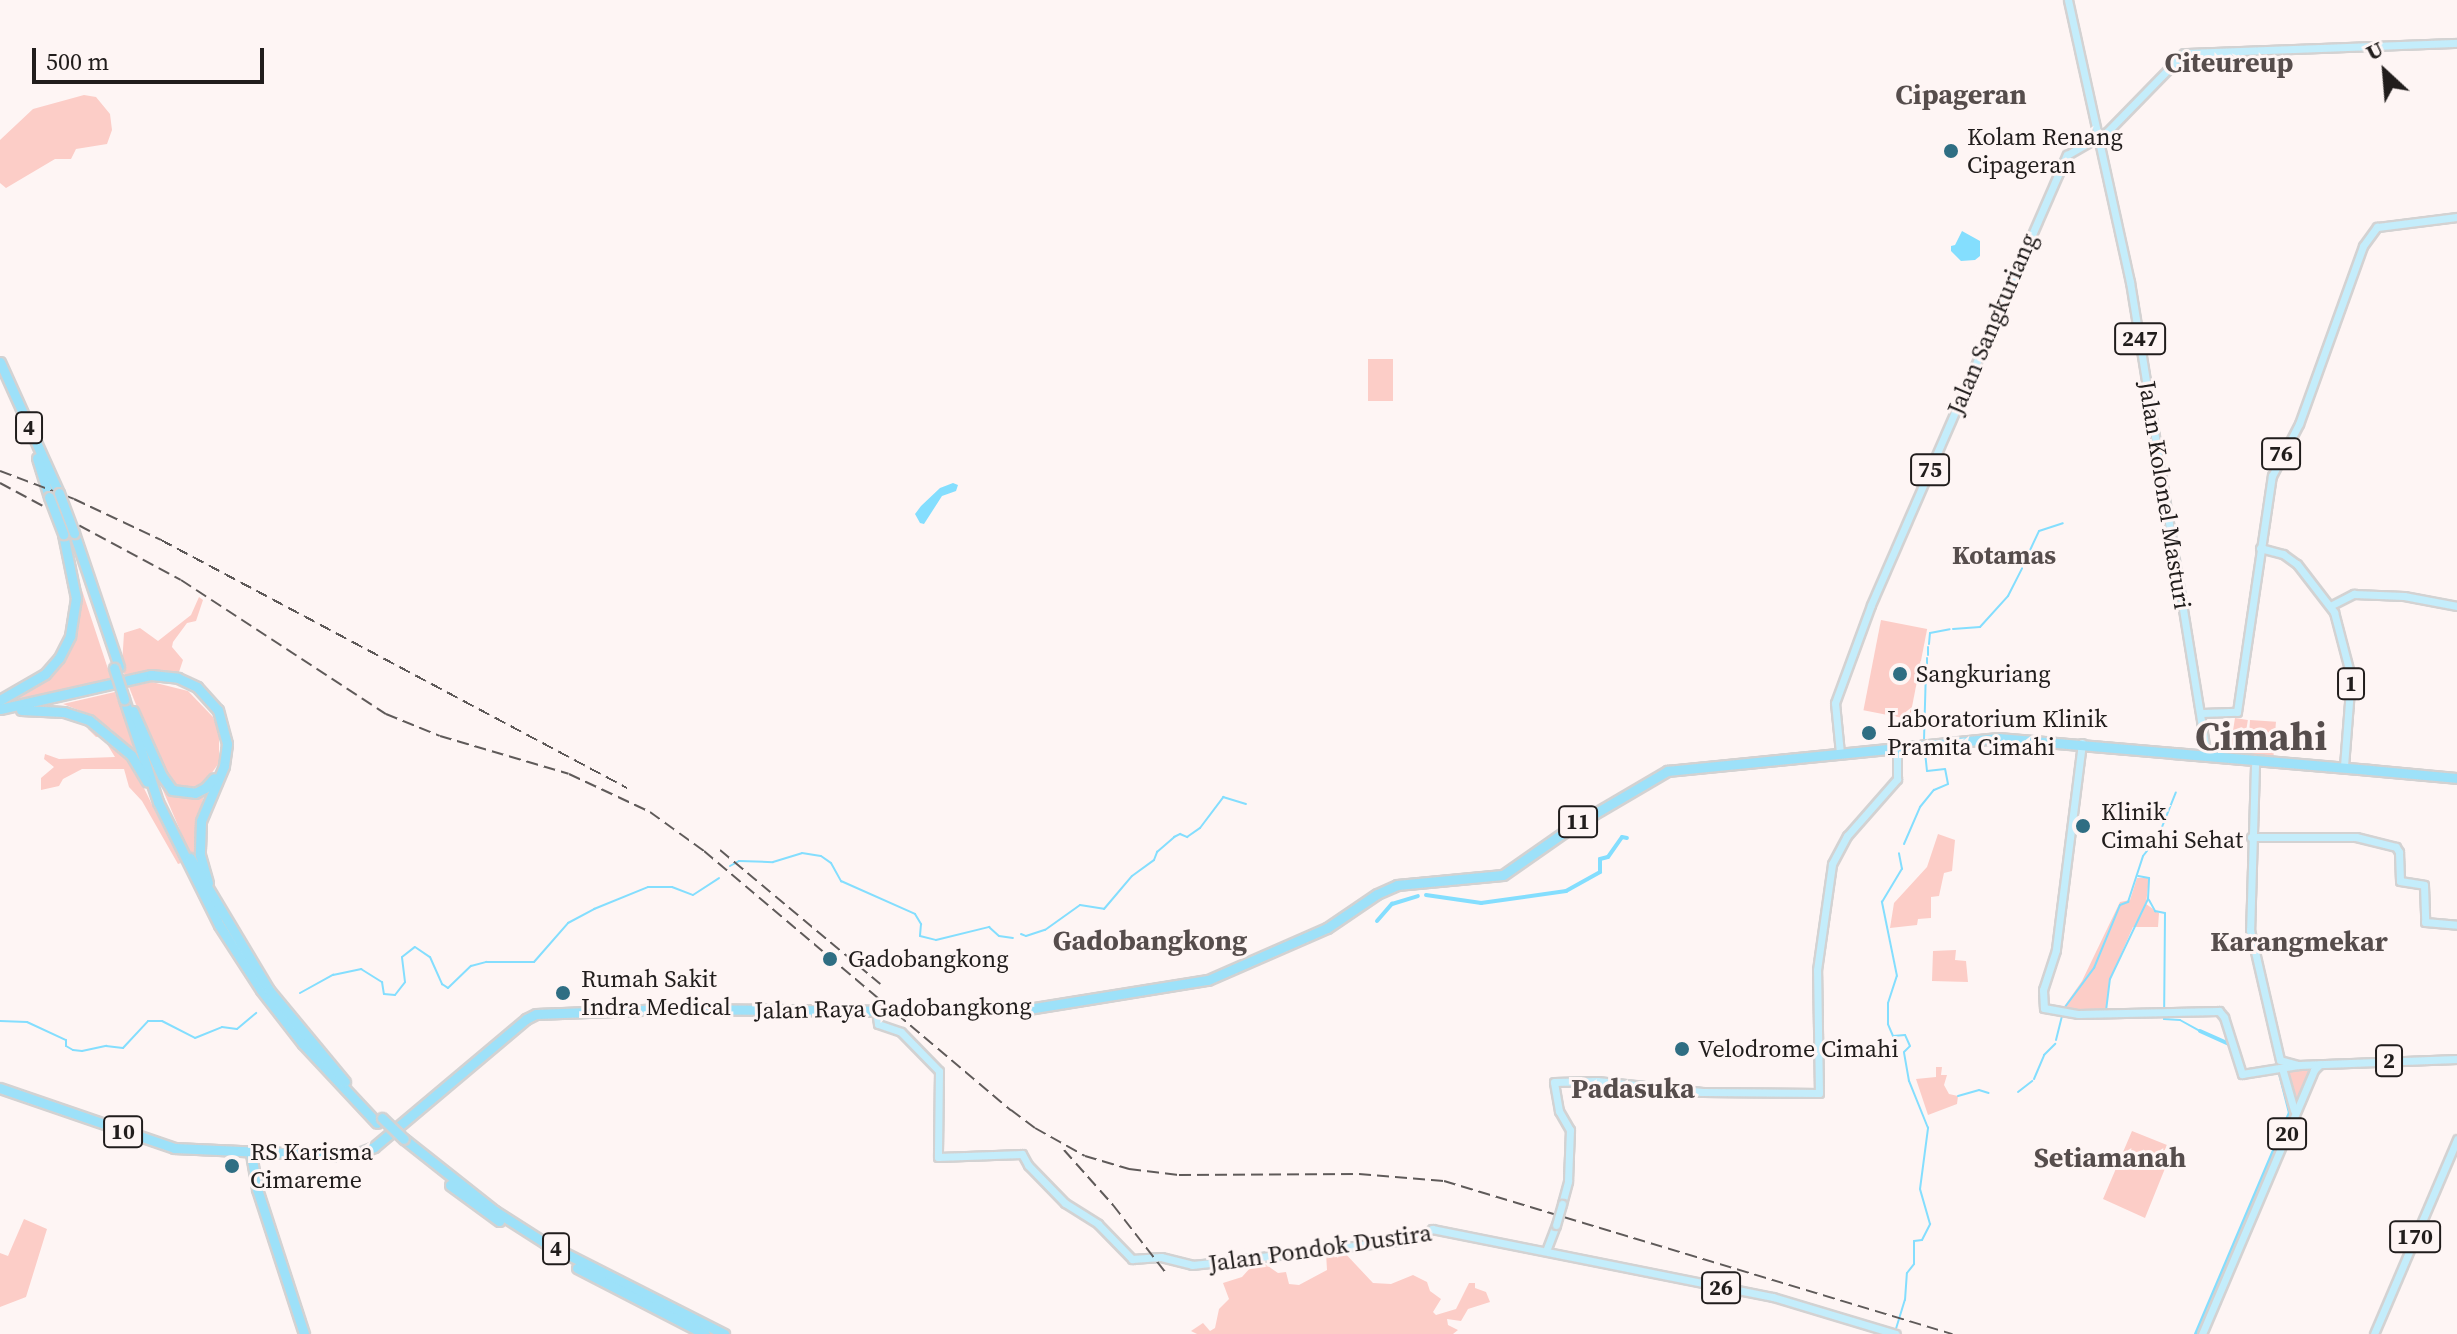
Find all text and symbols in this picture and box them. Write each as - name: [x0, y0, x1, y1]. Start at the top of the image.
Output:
- scale bar: [36, 32, 268, 82]
- north arrow: [2345, 32, 2425, 112]
- text: U: [2361, 33, 2388, 67]
- text: 500 m: [46, 45, 109, 78]
- district label: Citeureup: [2165, 45, 2293, 79]
- district label: Cipageran: [1895, 77, 2027, 111]
- place label: Kolam Renang Cipageran: [1967, 123, 2123, 179]
- marker: Kolam Renang Cipageran: [1942, 142, 1960, 160]
- street label: Jalan Sangkuriang: [1941, 229, 2043, 419]
- road number: 247: [2114, 321, 2166, 357]
- street label: Jalan Kolonel Masturi: [2133, 379, 2197, 611]
- road number: 4: [15, 410, 43, 446]
- road number: 76: [2261, 436, 2301, 472]
- road number: 75: [1910, 452, 1950, 488]
- district label: Kotamas: [1952, 540, 2056, 572]
- place label: Sangkuriang: [1916, 660, 2051, 688]
- marker: Sangkuriang: [1891, 665, 1909, 683]
- road number: 1: [2337, 666, 2365, 702]
- place label: Laboratorium Klinik Pramita Cimahi: [1887, 705, 2107, 761]
- district label: Cimahi: [2195, 712, 2327, 760]
- marker: Laboratorium Klinik Pramita Cimahi: [1858, 722, 1880, 744]
- place label: Klinik Cimahi Sehat: [2101, 798, 2243, 854]
- road number: 11: [1558, 804, 1598, 840]
- marker: Klinik Cimahi Sehat: [2072, 815, 2094, 837]
- district label: Gadobangkong: [1053, 923, 1247, 957]
- district label: Karangmekar: [2210, 924, 2388, 958]
- place label: Gadobangkong: [848, 945, 1009, 973]
- marker: Gadobangkong: [819, 948, 841, 970]
- place label: Rumah Sakit Indra Medical: [581, 965, 731, 1021]
- marker: Rumah Sakit Indra Medical: [552, 982, 574, 1004]
- street label: Jalan Raya Gadobangkong: [754, 991, 1032, 1025]
- place label: Velodrome Cimahi: [1698, 1035, 1899, 1063]
- marker: Velodrome Cimahi: [1673, 1040, 1691, 1058]
- road number: 2: [2375, 1043, 2403, 1079]
- district label: Padasuka: [1571, 1071, 1695, 1105]
- road number: 10: [103, 1114, 143, 1150]
- road number: 20: [2267, 1116, 2307, 1152]
- place label: RS Karisma Cimareme: [250, 1138, 373, 1194]
- district label: Setiamanah: [2034, 1140, 2186, 1174]
- marker: RS Karisma Cimareme: [221, 1155, 243, 1177]
- street label: Jalan Pondok Dustira: [1207, 1218, 1433, 1278]
- road number: 170: [2389, 1219, 2441, 1255]
- road number: 4: [542, 1231, 570, 1267]
- road number: 26: [1701, 1270, 1741, 1306]

